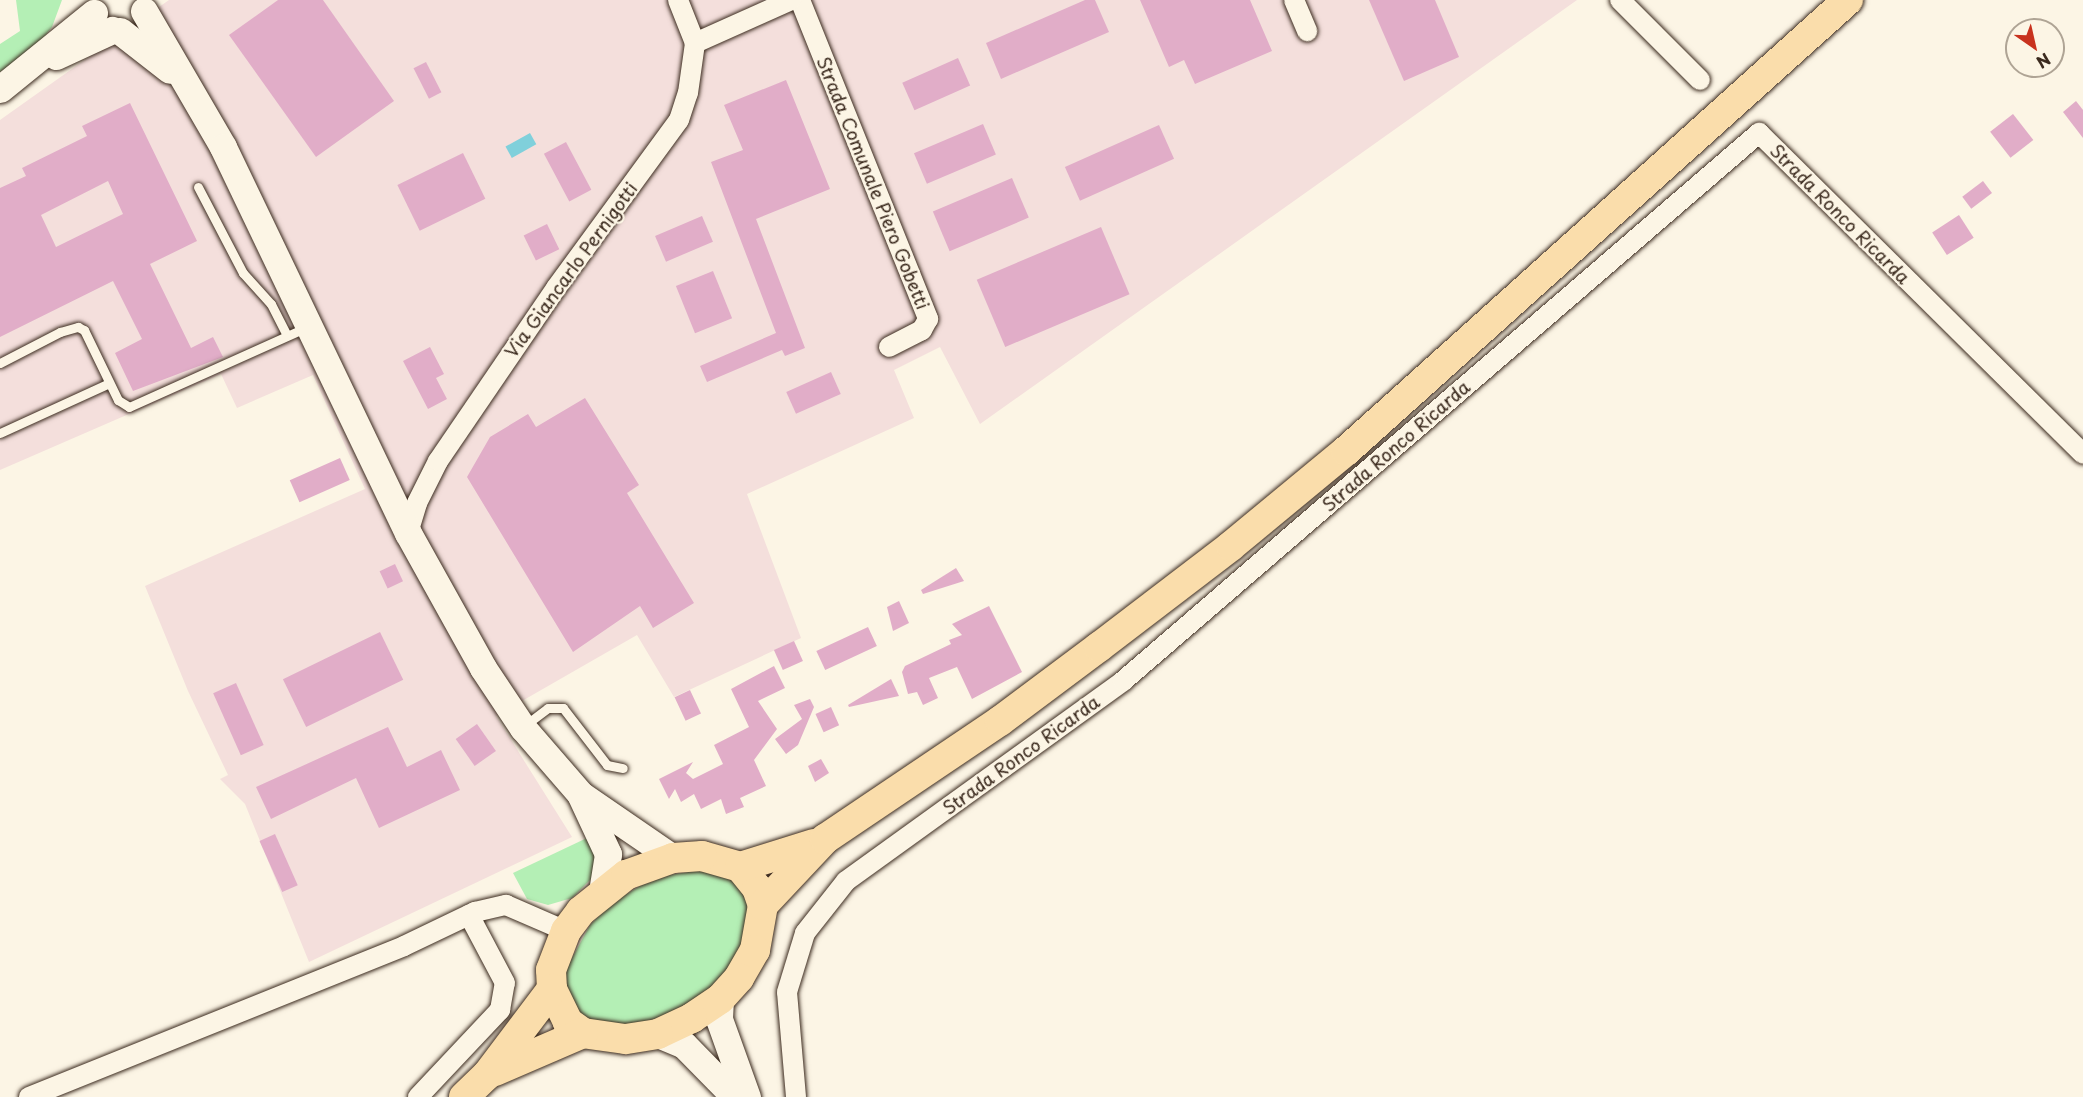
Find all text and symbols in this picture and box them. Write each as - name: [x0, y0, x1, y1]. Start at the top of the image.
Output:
- north arrow: [2005, 18, 2065, 78]
- text: N: [2032, 48, 2056, 75]
- street label: Strada Comunale Piero Gobetti: [812, 53, 934, 313]
- street label: Strada Ronco Ricarda: [1765, 139, 1915, 289]
- street label: Via Giancarlo Pernigotti: [500, 178, 642, 362]
- street label: Strada Ronco Ricarda: [1317, 375, 1475, 517]
- street label: Strada Ronco Ricarda: [938, 690, 1104, 820]

